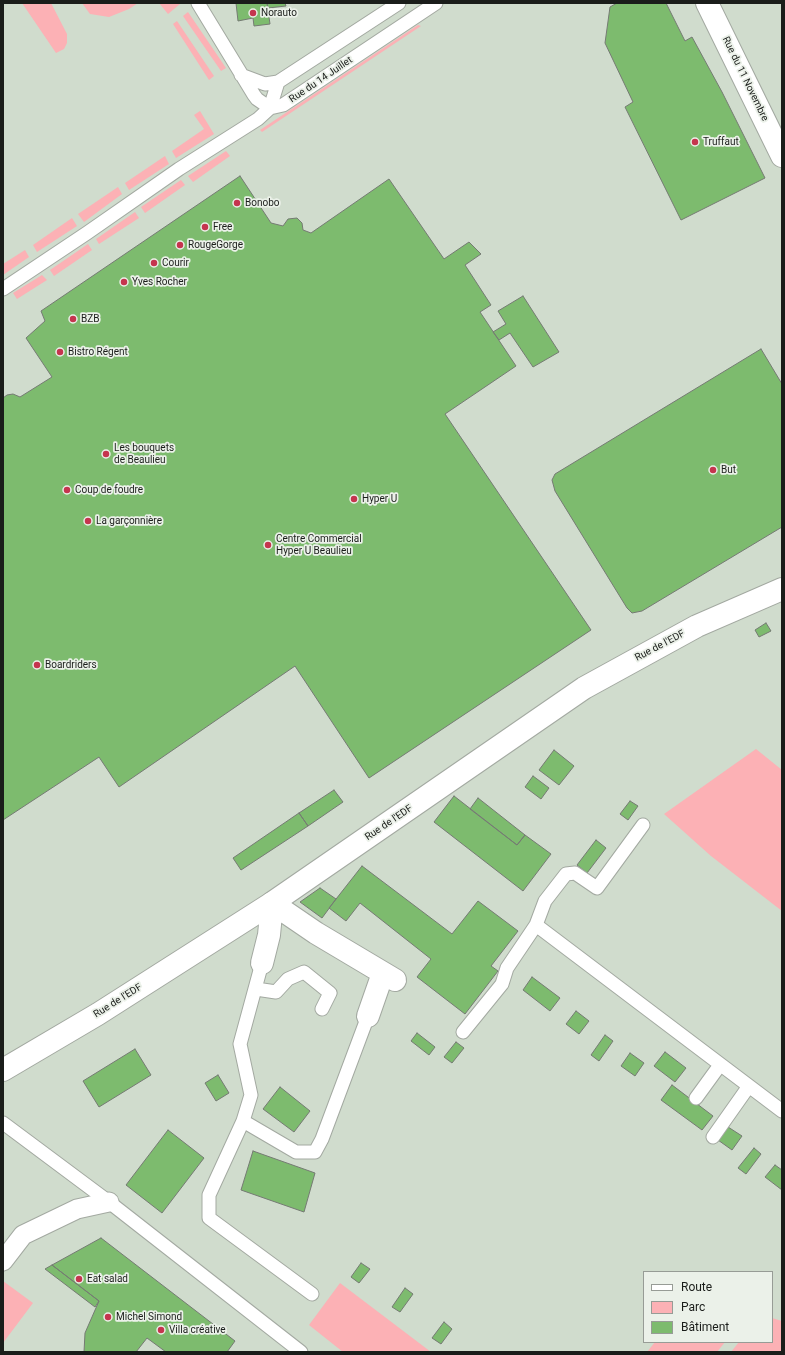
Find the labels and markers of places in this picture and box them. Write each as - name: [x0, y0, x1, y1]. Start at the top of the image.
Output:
- place label: Norauto: [261, 7, 297, 19]
- marker: Norauto: [248, 8, 258, 18]
- place label: Truffaut: [703, 136, 739, 148]
- marker: Truffaut: [690, 137, 700, 147]
- place label: Bonobo: [245, 197, 279, 209]
- marker: Bonobo: [232, 198, 242, 208]
- place label: Free: [213, 221, 232, 233]
- marker: Free: [200, 222, 210, 232]
- place label: RougeGorge: [188, 239, 243, 251]
- marker: RougeGorge: [175, 240, 185, 250]
- place label: Courir: [162, 257, 189, 269]
- marker: Courir: [149, 258, 159, 268]
- place label: Yves Rocher: [132, 276, 187, 288]
- marker: Yves Rocher: [119, 277, 129, 287]
- place label: BZB: [81, 313, 99, 325]
- marker: BZB: [68, 314, 78, 324]
- place label: Bistro Régent: [68, 346, 128, 358]
- marker: Bistro Régent: [55, 347, 65, 357]
- place label: Les bouquets de Beaulieu: [114, 442, 174, 466]
- marker: Les bouquets de Beaulieu: [101, 449, 111, 459]
- place label: But: [721, 464, 736, 476]
- marker: But: [708, 465, 718, 475]
- place label: Coup de foudre: [75, 484, 143, 496]
- marker: Coup de foudre: [62, 485, 72, 495]
- place label: Hyper U: [362, 493, 397, 505]
- marker: Hyper U: [349, 494, 359, 504]
- place label: La garçonnière: [96, 515, 162, 527]
- marker: La garçonnière: [83, 516, 93, 526]
- place label: Centre Commercial Hyper U Beaulieu: [276, 533, 362, 556]
- marker: Centre Commercial Hyper U Beaulieu: [263, 540, 273, 550]
- place label: Boardriders: [45, 659, 97, 671]
- marker: Boardriders: [32, 660, 42, 670]
- place label: Eat salad: [87, 1273, 128, 1285]
- marker: Eat salad: [74, 1274, 84, 1284]
- place label: Michel Simond: [116, 1311, 182, 1323]
- marker: Michel Simond: [103, 1312, 113, 1322]
- place label: Villa créative: [169, 1324, 226, 1336]
- marker: Villa créative: [156, 1325, 166, 1335]

